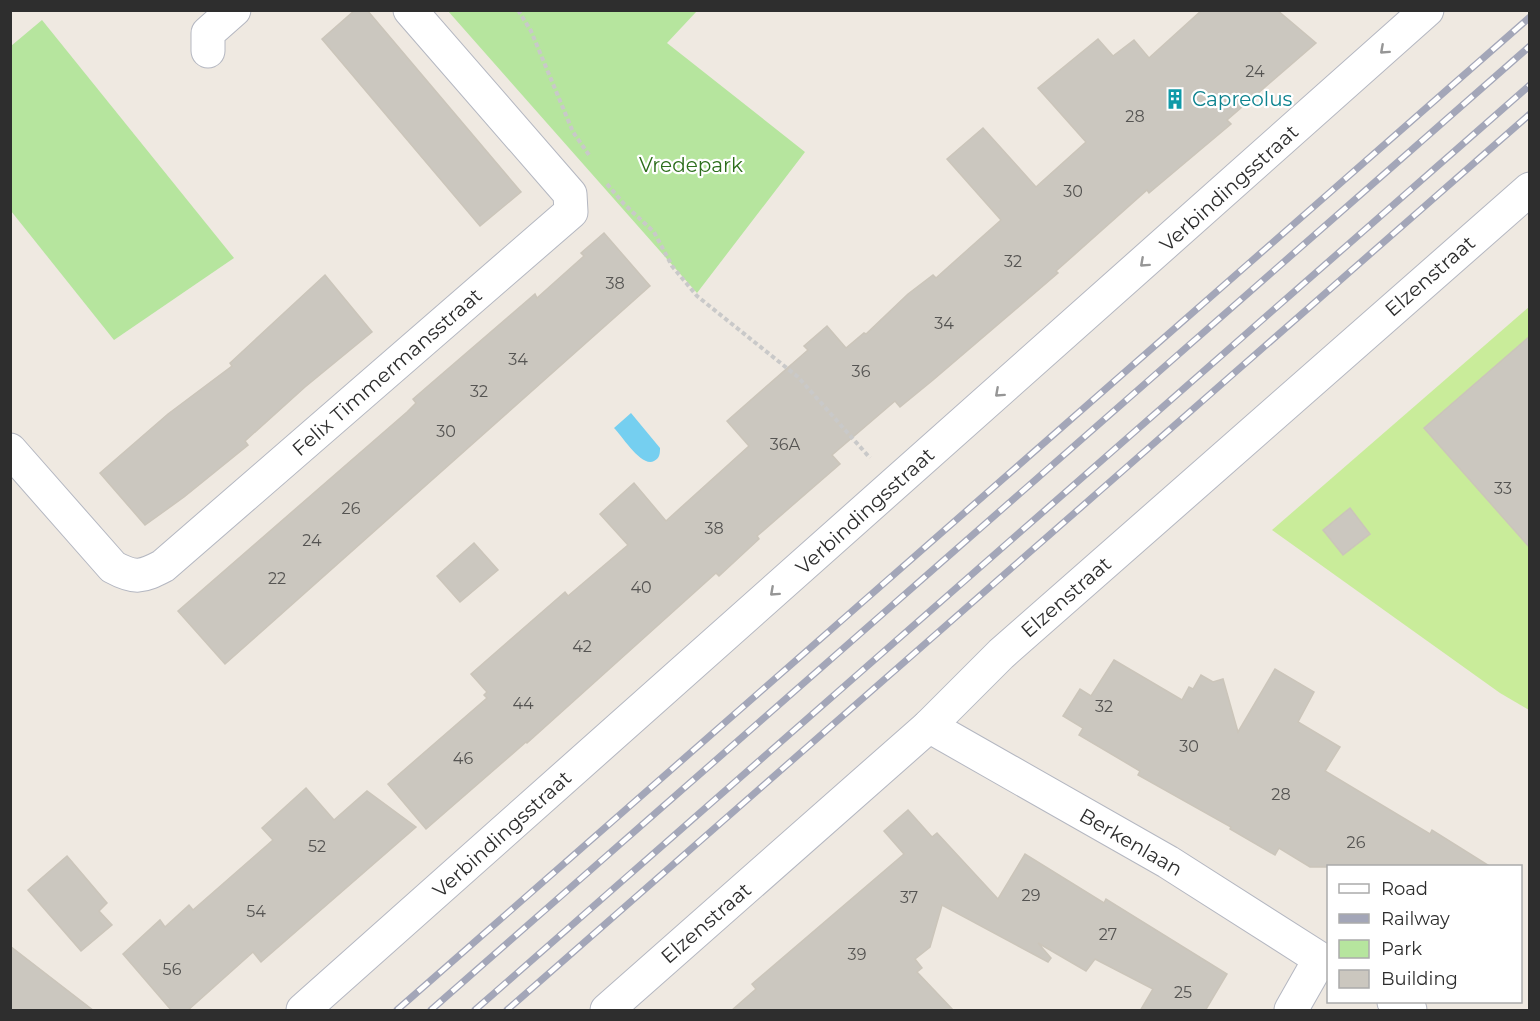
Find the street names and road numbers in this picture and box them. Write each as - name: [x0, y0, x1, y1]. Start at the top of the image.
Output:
- street label: Verbindingsstraat: [1155, 120, 1303, 256]
- street label: Elzenstraat: [1380, 230, 1480, 322]
- street label: Felix Timmermansstraat: [287, 283, 487, 461]
- street label: Verbindingsstraat: [791, 443, 939, 579]
- street label: Elzenstraat: [1016, 551, 1116, 643]
- street label: Verbindingsstraat: [428, 766, 576, 902]
- street label: Berkenlaan: [1075, 803, 1187, 881]
- street label: Elzenstraat: [656, 877, 756, 969]

